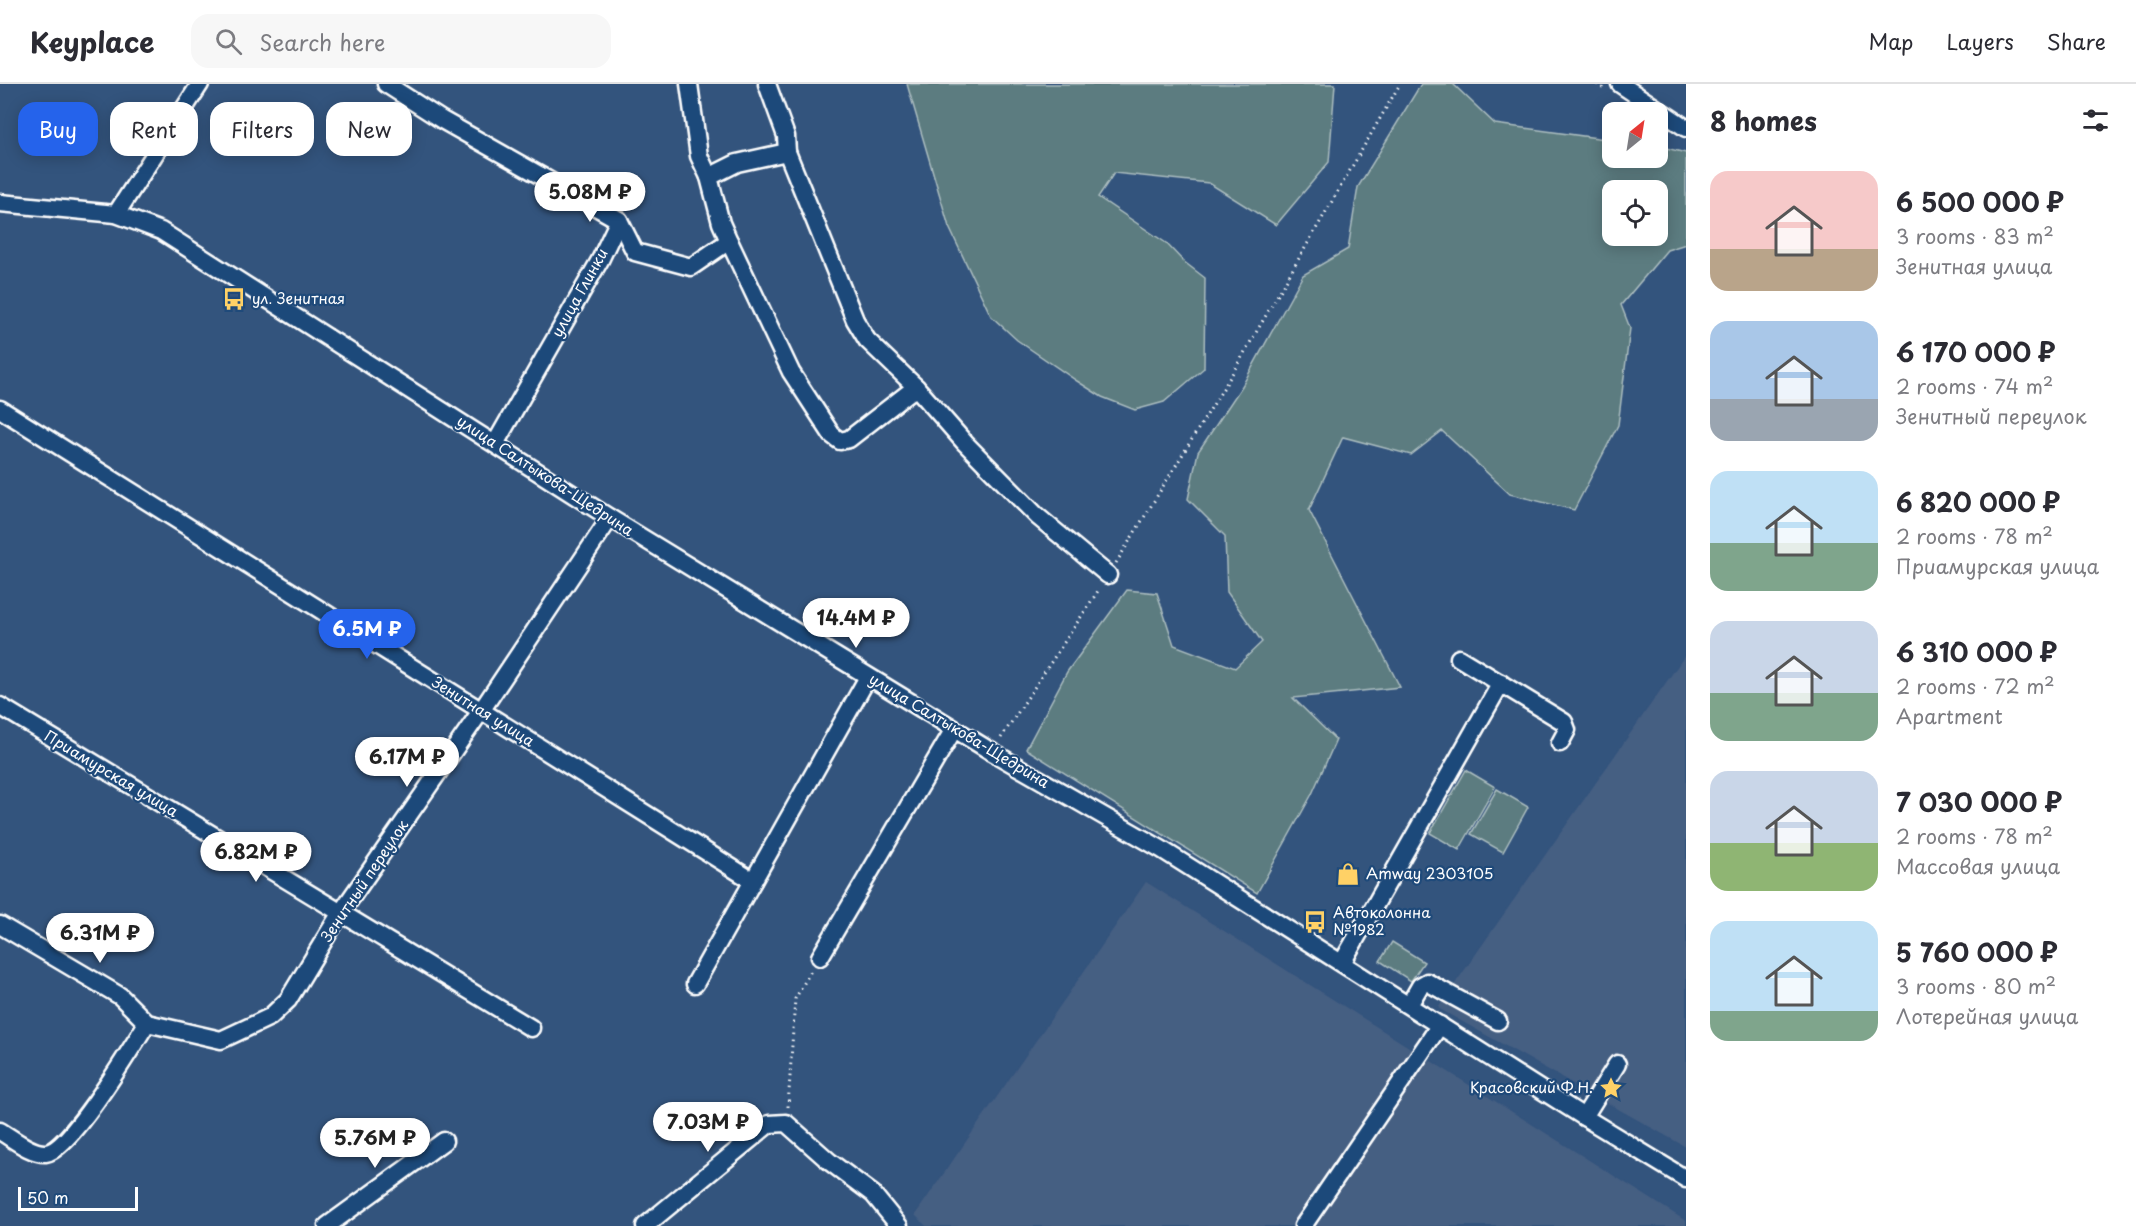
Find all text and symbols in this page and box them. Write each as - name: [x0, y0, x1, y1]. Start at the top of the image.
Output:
- search box: [191, 14, 611, 68]
- text: Keyplace: [30, 20, 155, 63]
- icon: search: [212, 25, 245, 58]
- text: Search here: [260, 25, 385, 58]
- text: Map: [1869, 25, 1913, 57]
- text: Layers: [1946, 25, 2014, 57]
- text: Share: [2047, 25, 2106, 57]
- text: 8 homes: [1710, 101, 1817, 140]
- chip: Buy: [18, 102, 98, 156]
- chip: Rent: [110, 102, 198, 156]
- chip: Filters: [210, 102, 314, 156]
- chip: New: [326, 102, 412, 156]
- north arrow: [1602, 102, 1668, 168]
- map controls: [1602, 102, 1668, 246]
- icon: filters: [2079, 104, 2112, 137]
- pin: 5.08M ₽: [535, 172, 645, 223]
- text: 5.08M ₽: [548, 176, 632, 206]
- button: locate: [1602, 180, 1668, 246]
- text: 6 500 000 ₽: [1896, 182, 2064, 221]
- icon: home: [1758, 195, 1830, 267]
- text: 3 rooms · 83 m²: [1896, 221, 2054, 251]
- street label: улица Глинки: [545, 244, 613, 341]
- text: Зенитная улица: [1896, 251, 2052, 281]
- bus stop icon: ул. Зенитная: [221, 286, 247, 312]
- place label: ул. Зенитная: [252, 286, 345, 309]
- text: 6 170 000 ₽: [1896, 332, 2056, 371]
- icon: home: [1758, 345, 1830, 417]
- text: 2 rooms · 74 m²: [1896, 371, 2053, 401]
- text: Зенитный переулок: [1896, 401, 2087, 431]
- street label: улица Салтыкова-Щедрина: [453, 409, 639, 541]
- text: 6 820 000 ₽: [1896, 482, 2060, 521]
- icon: home: [1758, 495, 1830, 567]
- text: 2 rooms · 78 m²: [1896, 521, 2053, 551]
- text: Приамурская улица: [1896, 551, 2099, 581]
- pin: 14.4M ₽: [801, 598, 911, 649]
- text: 14.4M ₽: [817, 602, 895, 632]
- pin: 6.5M ₽: [318, 609, 416, 660]
- text: 6.5M ₽: [333, 613, 401, 643]
- text: 6 310 000 ₽: [1896, 632, 2057, 671]
- icon: home: [1758, 645, 1830, 717]
- street label: улица Салтыкова-Щедрина: [865, 667, 1055, 793]
- street label: Зенитная улица: [428, 670, 540, 752]
- text: 2 rooms · 72 m²: [1896, 671, 2055, 701]
- text: Apartment: [1896, 701, 2003, 731]
- street label: Приамурская улица: [41, 724, 183, 822]
- pin: 6.17M ₽: [352, 737, 462, 788]
- text: 6.17M ₽: [369, 741, 445, 771]
- text: 7 030 000 ₽: [1896, 782, 2062, 821]
- icon: home: [1758, 795, 1830, 867]
- street label: Зенитный переулок: [314, 814, 413, 946]
- text: 2 rooms · 78 m²: [1896, 821, 2053, 851]
- pin: 6.82M ₽: [201, 832, 311, 883]
- text: 6.82M ₽: [214, 836, 298, 866]
- text: Массовая улица: [1896, 851, 2060, 881]
- shop icon: Amway 2303105: [1335, 861, 1361, 887]
- place label: Amway 2303105: [1366, 861, 1493, 884]
- place label: Автоколонна №1982: [1333, 900, 1431, 940]
- bus stop icon: Автоколонна №1982: [1302, 909, 1328, 935]
- pin: 6.31M ₽: [45, 913, 155, 964]
- text: 6.31M ₽: [60, 917, 140, 947]
- text: 5 760 000 ₽: [1896, 932, 2058, 971]
- icon: home: [1758, 945, 1830, 1017]
- text: 3 rooms · 80 m²: [1896, 971, 2056, 1001]
- text: Лотерейная улица: [1896, 1001, 2078, 1031]
- place label: Красовский Ф.Н.: [1470, 1075, 1593, 1098]
- place icon: Красовский Ф.Н.: [1598, 1075, 1624, 1101]
- pin: 7.03M ₽: [653, 1102, 763, 1153]
- text: 7.03M ₽: [667, 1106, 749, 1136]
- pin: 5.76M ₽: [320, 1118, 430, 1169]
- text: 5.76M ₽: [334, 1122, 416, 1152]
- scale bar: [18, 1184, 138, 1212]
- text: 50 m: [27, 1185, 68, 1209]

